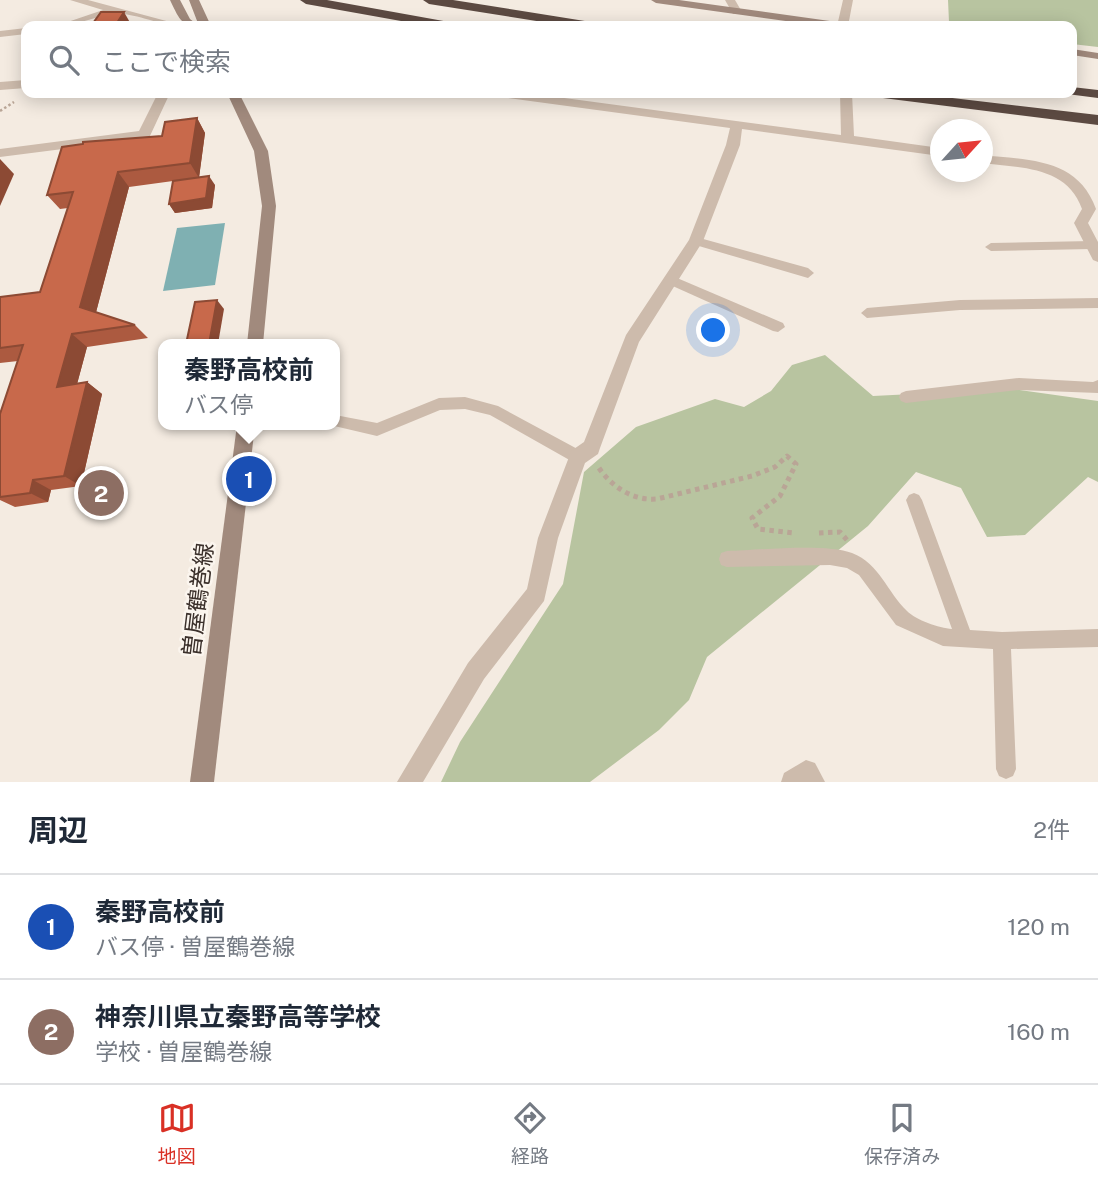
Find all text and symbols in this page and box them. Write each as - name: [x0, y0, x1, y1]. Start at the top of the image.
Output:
- search box: [21, 21, 1077, 98]
- icon: search: [45, 41, 83, 79]
- text: ここで検索: [101, 46, 231, 77]
- north arrow: [930, 119, 993, 182]
- your location: [696, 313, 730, 347]
- popup: [158, 339, 340, 430]
- text: 秦野高校前: [184, 354, 314, 385]
- text: バス停: [184, 391, 253, 418]
- pin: 1: [226, 453, 272, 505]
- pin: 2: [78, 467, 124, 519]
- street label: 曽屋鶴巻線: [177, 541, 218, 659]
- text: 周辺: [28, 812, 88, 848]
- text: 2件: [1033, 816, 1070, 843]
- text: 秦野高校前: [95, 896, 225, 927]
- text: 1: [46, 913, 56, 940]
- text: 120 m: [1007, 913, 1070, 940]
- text: バス停 · 曽屋鶴巻線: [95, 933, 295, 960]
- text: 神奈川県立秦野高等学校: [95, 1001, 381, 1032]
- text: 2: [44, 1018, 58, 1045]
- text: 160 m: [1007, 1018, 1070, 1045]
- text: 学校 · 曽屋鶴巻線: [95, 1038, 272, 1065]
- tab: 地図: [158, 1099, 196, 1168]
- tab: 経路: [511, 1099, 549, 1168]
- tab: 保存済み: [864, 1099, 940, 1168]

